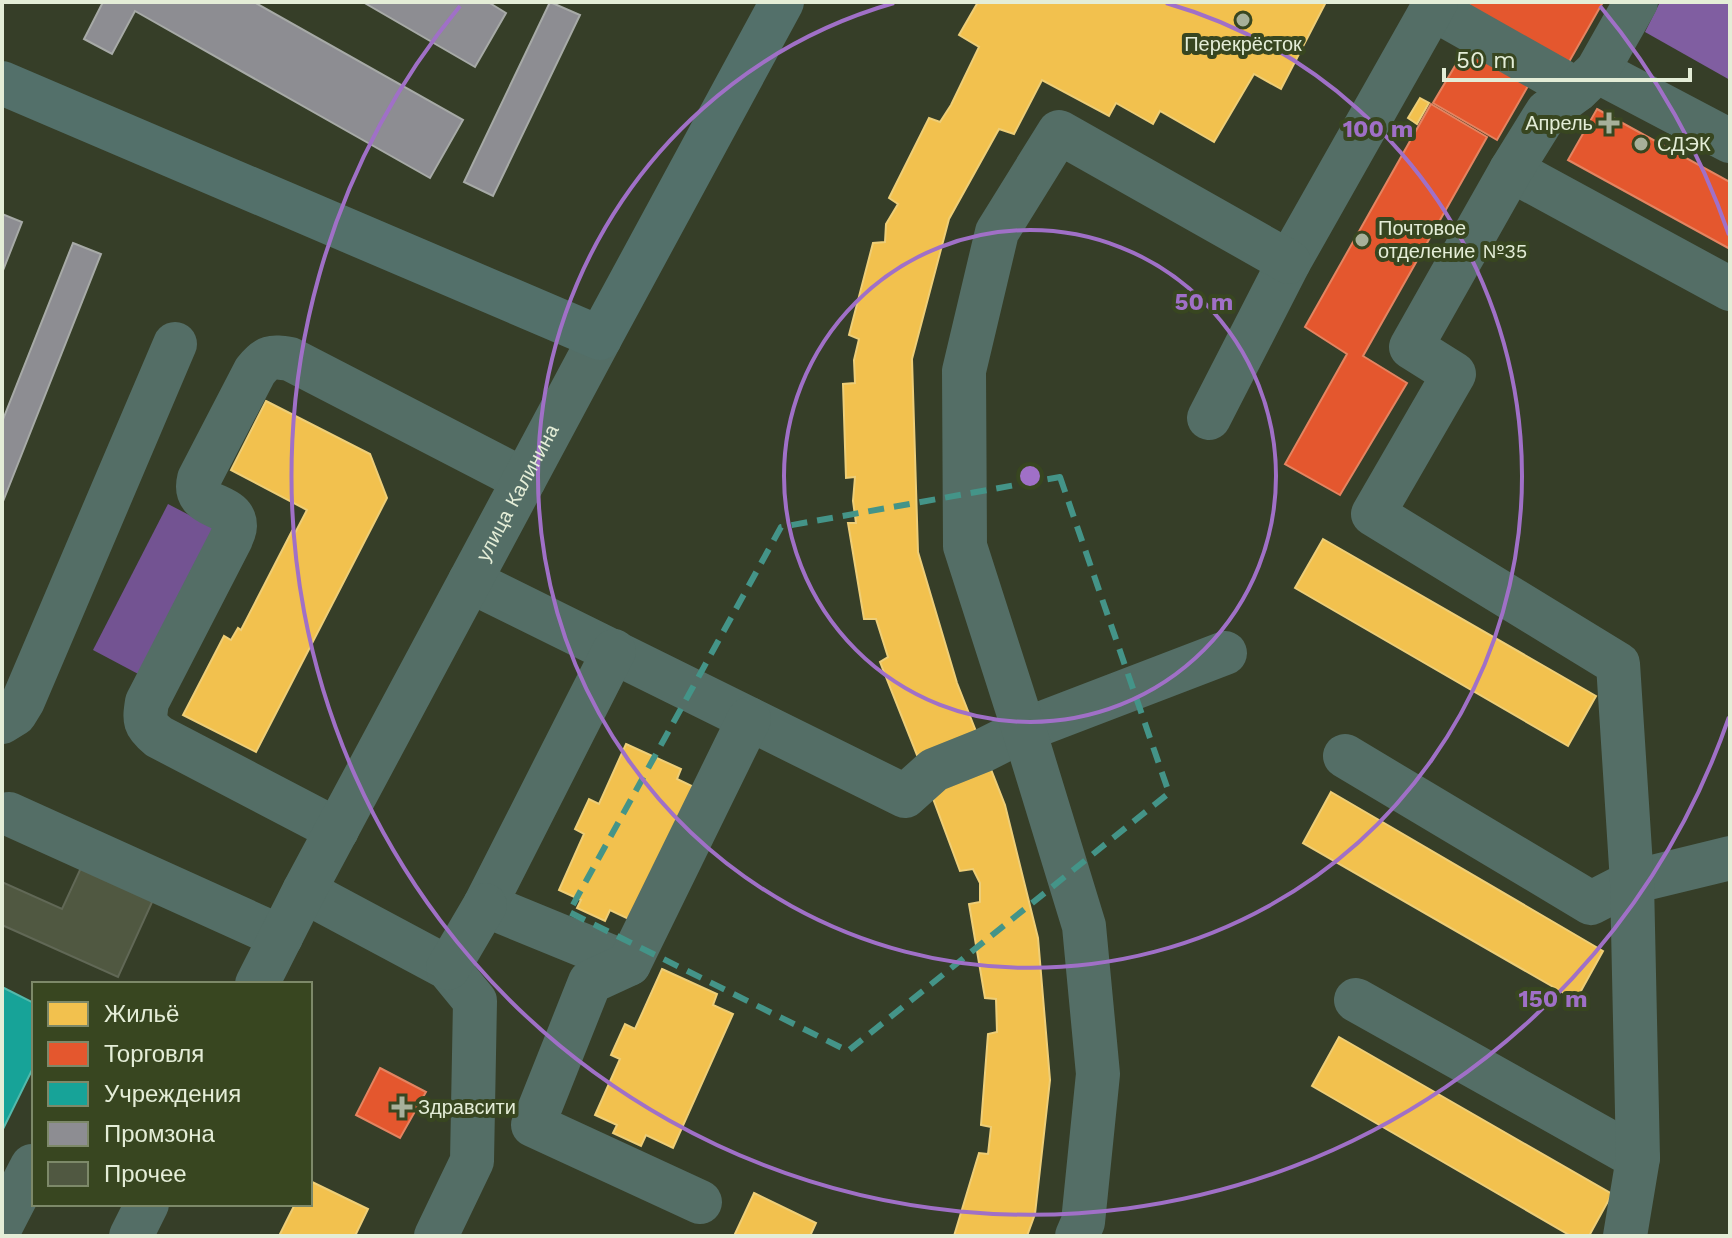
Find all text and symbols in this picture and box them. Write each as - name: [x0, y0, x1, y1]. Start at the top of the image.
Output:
- marker: Перекрёсток: [1234, 11, 1252, 29]
- place label: Перекрёсток: [1184, 32, 1302, 56]
- scale bar: [1444, 32, 1690, 82]
- text: 50 m: [1456, 46, 1516, 74]
- place label: Апрель: [1525, 111, 1593, 135]
- marker: Апрель: [1600, 114, 1618, 132]
- text: 100 m: [1343, 115, 1413, 143]
- place label: СДЭК: [1657, 132, 1711, 156]
- marker: СДЭК: [1632, 135, 1650, 153]
- place label: Почтовое отделение №35: [1378, 216, 1527, 263]
- marker: Почтовое отделение №35: [1353, 231, 1371, 249]
- text: 50 m: [1175, 288, 1233, 316]
- street label: улица Калинина: [471, 419, 564, 565]
- centre of rings: [1016, 462, 1044, 490]
- legend: [32, 982, 312, 1206]
- text: 150 m: [1518, 985, 1588, 1013]
- text: Жильё: [104, 1000, 179, 1028]
- text: Торговля: [104, 1040, 204, 1068]
- text: Учреждения: [104, 1080, 241, 1108]
- place label: Здравсити: [418, 1095, 516, 1119]
- marker: Здравсити: [393, 1098, 411, 1116]
- text: Промзона: [104, 1120, 216, 1148]
- text: Прочее: [104, 1160, 187, 1188]

